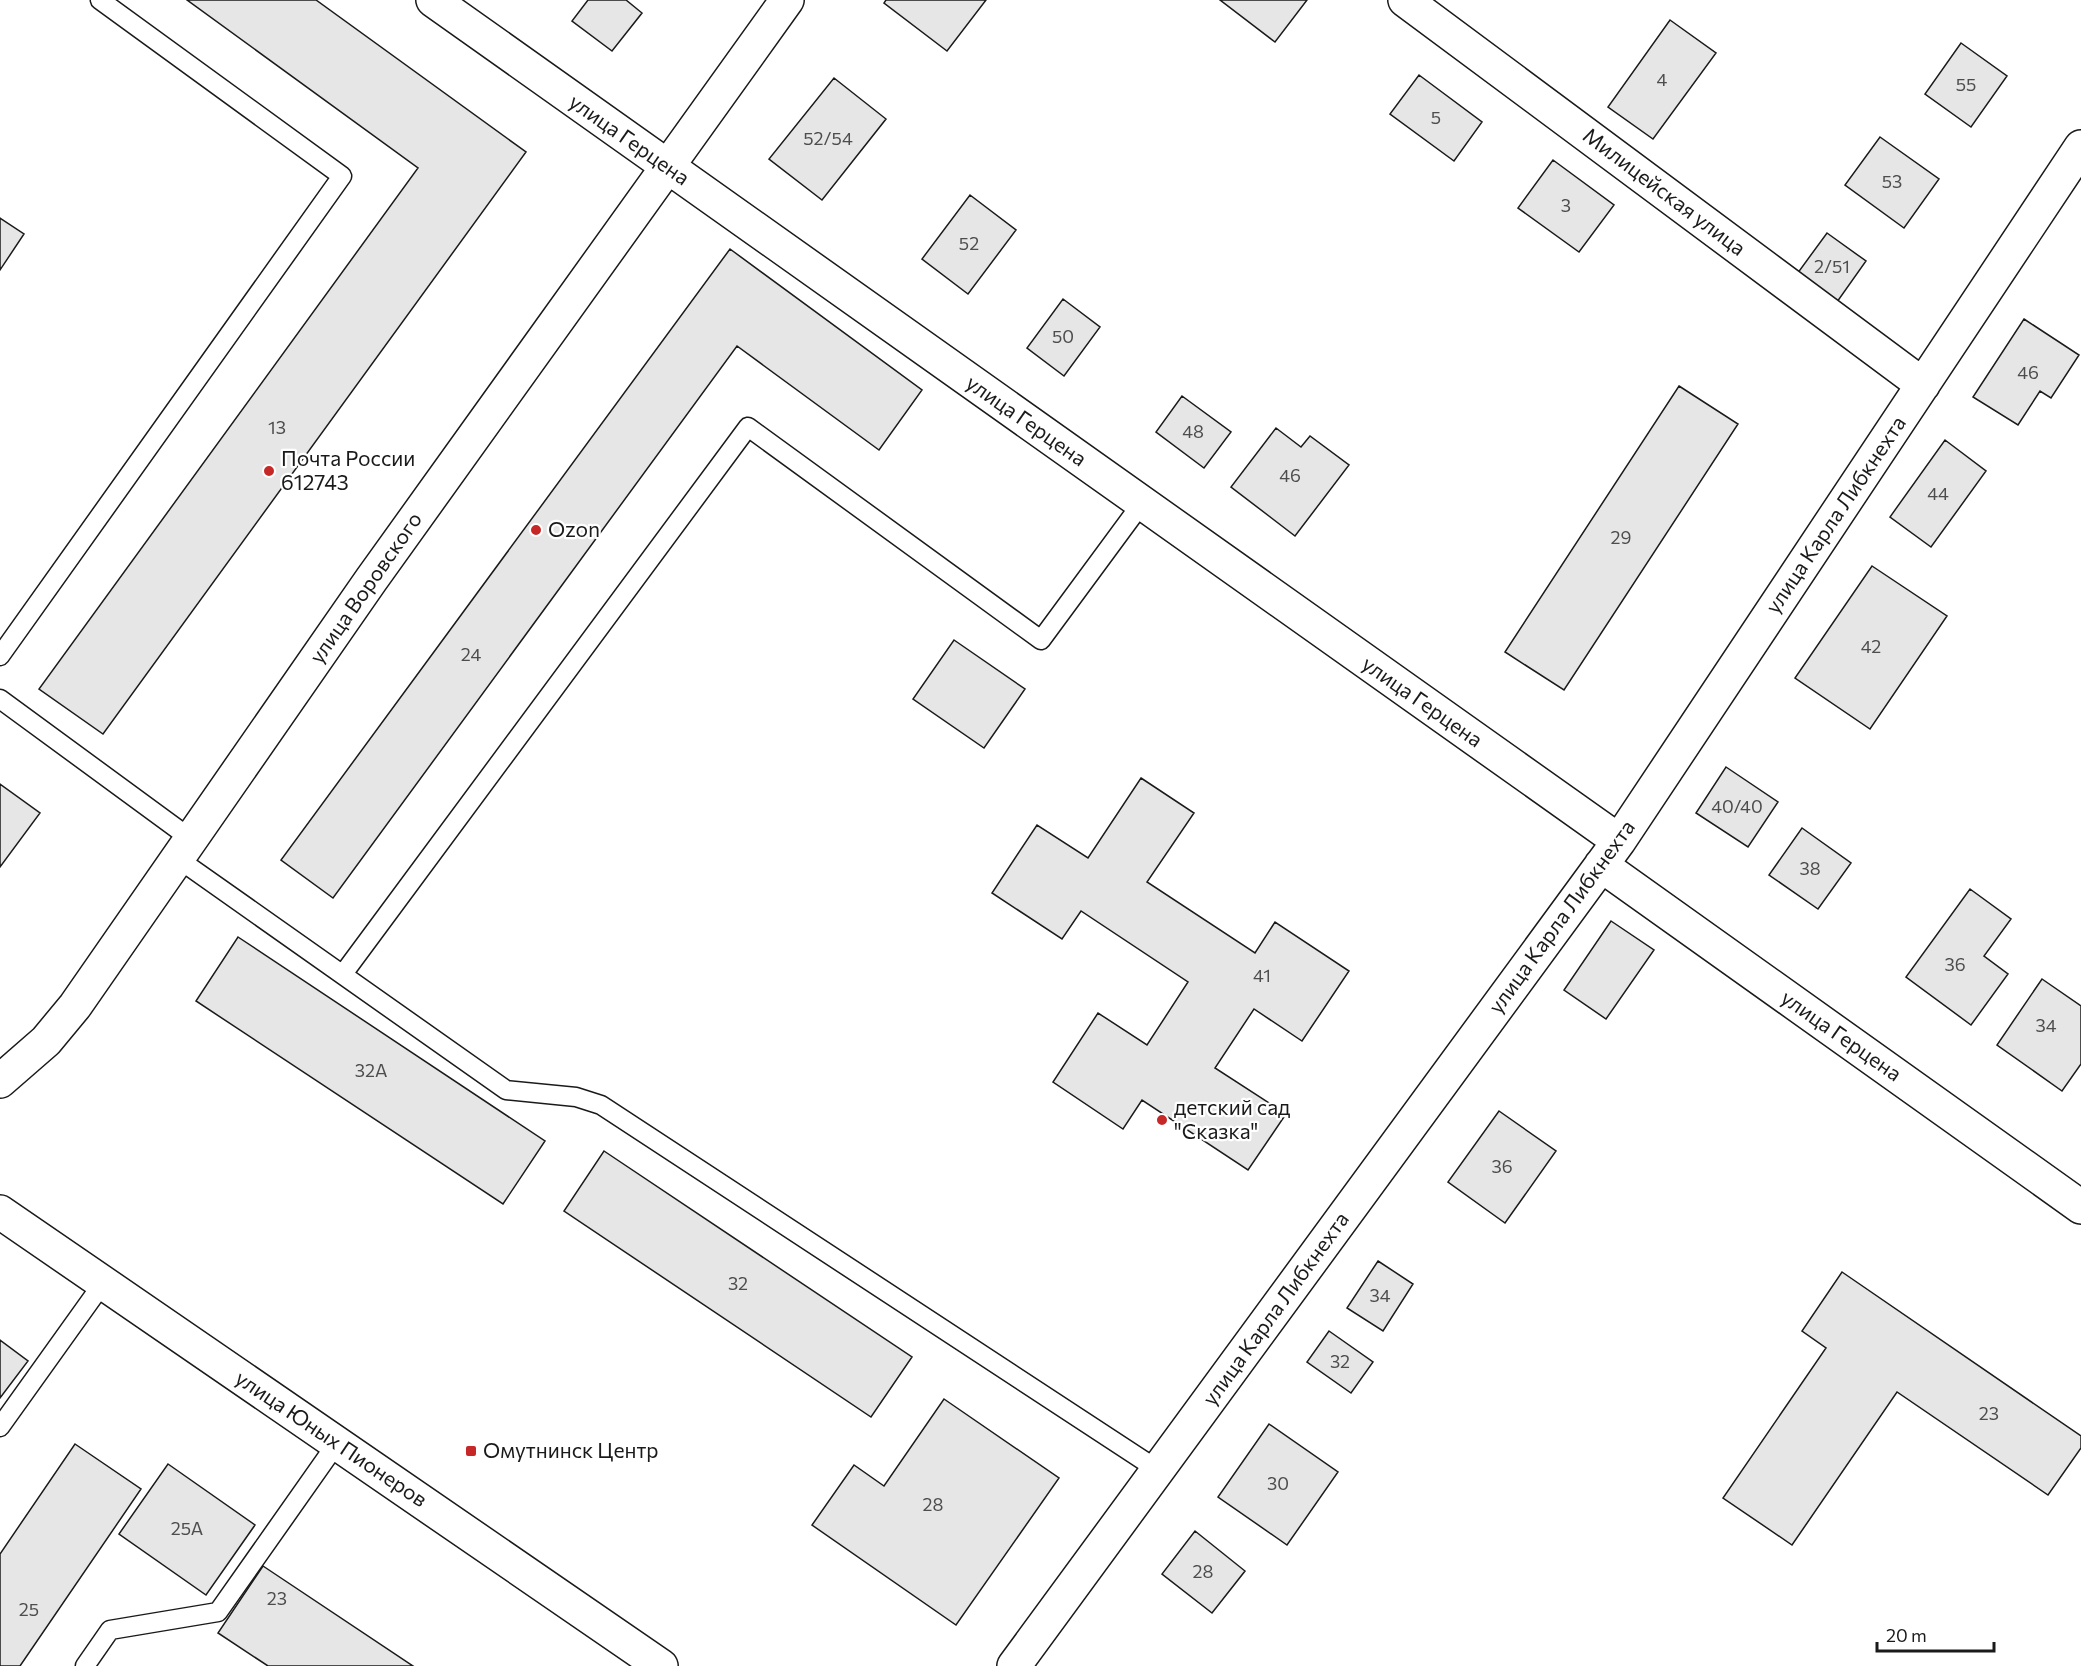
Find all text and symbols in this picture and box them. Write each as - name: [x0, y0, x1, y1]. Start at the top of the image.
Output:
- house number: 4: [1657, 68, 1668, 90]
- house number: 55: [1956, 73, 1976, 95]
- street label: улица Герцена: [565, 88, 695, 190]
- house number: 5: [1431, 106, 1441, 128]
- street label: Милицейская улица: [1579, 122, 1751, 260]
- house number: 52/54: [803, 127, 853, 149]
- house number: 53: [1882, 170, 1902, 192]
- house number: 3: [1561, 194, 1571, 216]
- house number: 52: [959, 232, 979, 254]
- house number: 2/51: [1814, 255, 1850, 277]
- house number: 50: [1052, 325, 1074, 347]
- house number: 46: [2017, 361, 2039, 383]
- street label: улица Герцена: [962, 369, 1092, 471]
- street label: улица Карла Либкнехта: [1759, 411, 1910, 618]
- house number: 13: [268, 416, 286, 438]
- house number: 48: [1182, 420, 1204, 442]
- place label: Почта России 612743: [281, 445, 415, 494]
- marker: Почта России 612743: [262, 464, 276, 478]
- house number: 46: [1279, 464, 1301, 486]
- house number: 44: [1927, 482, 1949, 504]
- street label: улица Воровского: [303, 507, 426, 668]
- place label: Ozon: [548, 516, 600, 541]
- marker: Ozon: [529, 523, 543, 537]
- house number: 29: [1611, 526, 1631, 548]
- house number: 42: [1861, 635, 1881, 657]
- house number: 24: [461, 643, 481, 665]
- street label: улица Герцена: [1358, 650, 1488, 752]
- house number: 40/40: [1711, 795, 1763, 817]
- street label: улица Карла Либкнехта: [1482, 815, 1639, 1018]
- house number: 38: [1799, 857, 1821, 879]
- house number: 36: [1944, 953, 1966, 975]
- house number: 41: [1253, 964, 1271, 986]
- street label: улица Герцена: [1777, 984, 1907, 1086]
- house number: 34: [2035, 1014, 2057, 1036]
- house number: 32А: [355, 1059, 387, 1081]
- place label: детский сад "Сказка": [1174, 1094, 1290, 1143]
- marker: детский сад "Сказка": [1155, 1113, 1169, 1127]
- house number: 36: [1491, 1155, 1513, 1177]
- street label: улица Карла Либкнехта: [1196, 1207, 1353, 1410]
- house number: 32: [728, 1272, 748, 1294]
- house number: 34: [1369, 1284, 1391, 1306]
- house number: 32: [1330, 1350, 1350, 1372]
- street label: улица Юных Пионеров: [231, 1364, 432, 1511]
- house number: 23: [1979, 1402, 1999, 1424]
- place label: Омутнинск Центр: [483, 1437, 659, 1462]
- marker: Омутнинск Центр: [464, 1444, 478, 1458]
- house number: 30: [1267, 1472, 1289, 1494]
- house number: 28: [923, 1493, 944, 1515]
- house number: 25А: [171, 1517, 203, 1539]
- house number: 28: [1193, 1560, 1214, 1582]
- house number: 23: [267, 1587, 287, 1609]
- house number: 25: [19, 1598, 39, 1620]
- scale bar: [1877, 1615, 1994, 1653]
- text: 20 m: [1886, 1624, 1927, 1646]

